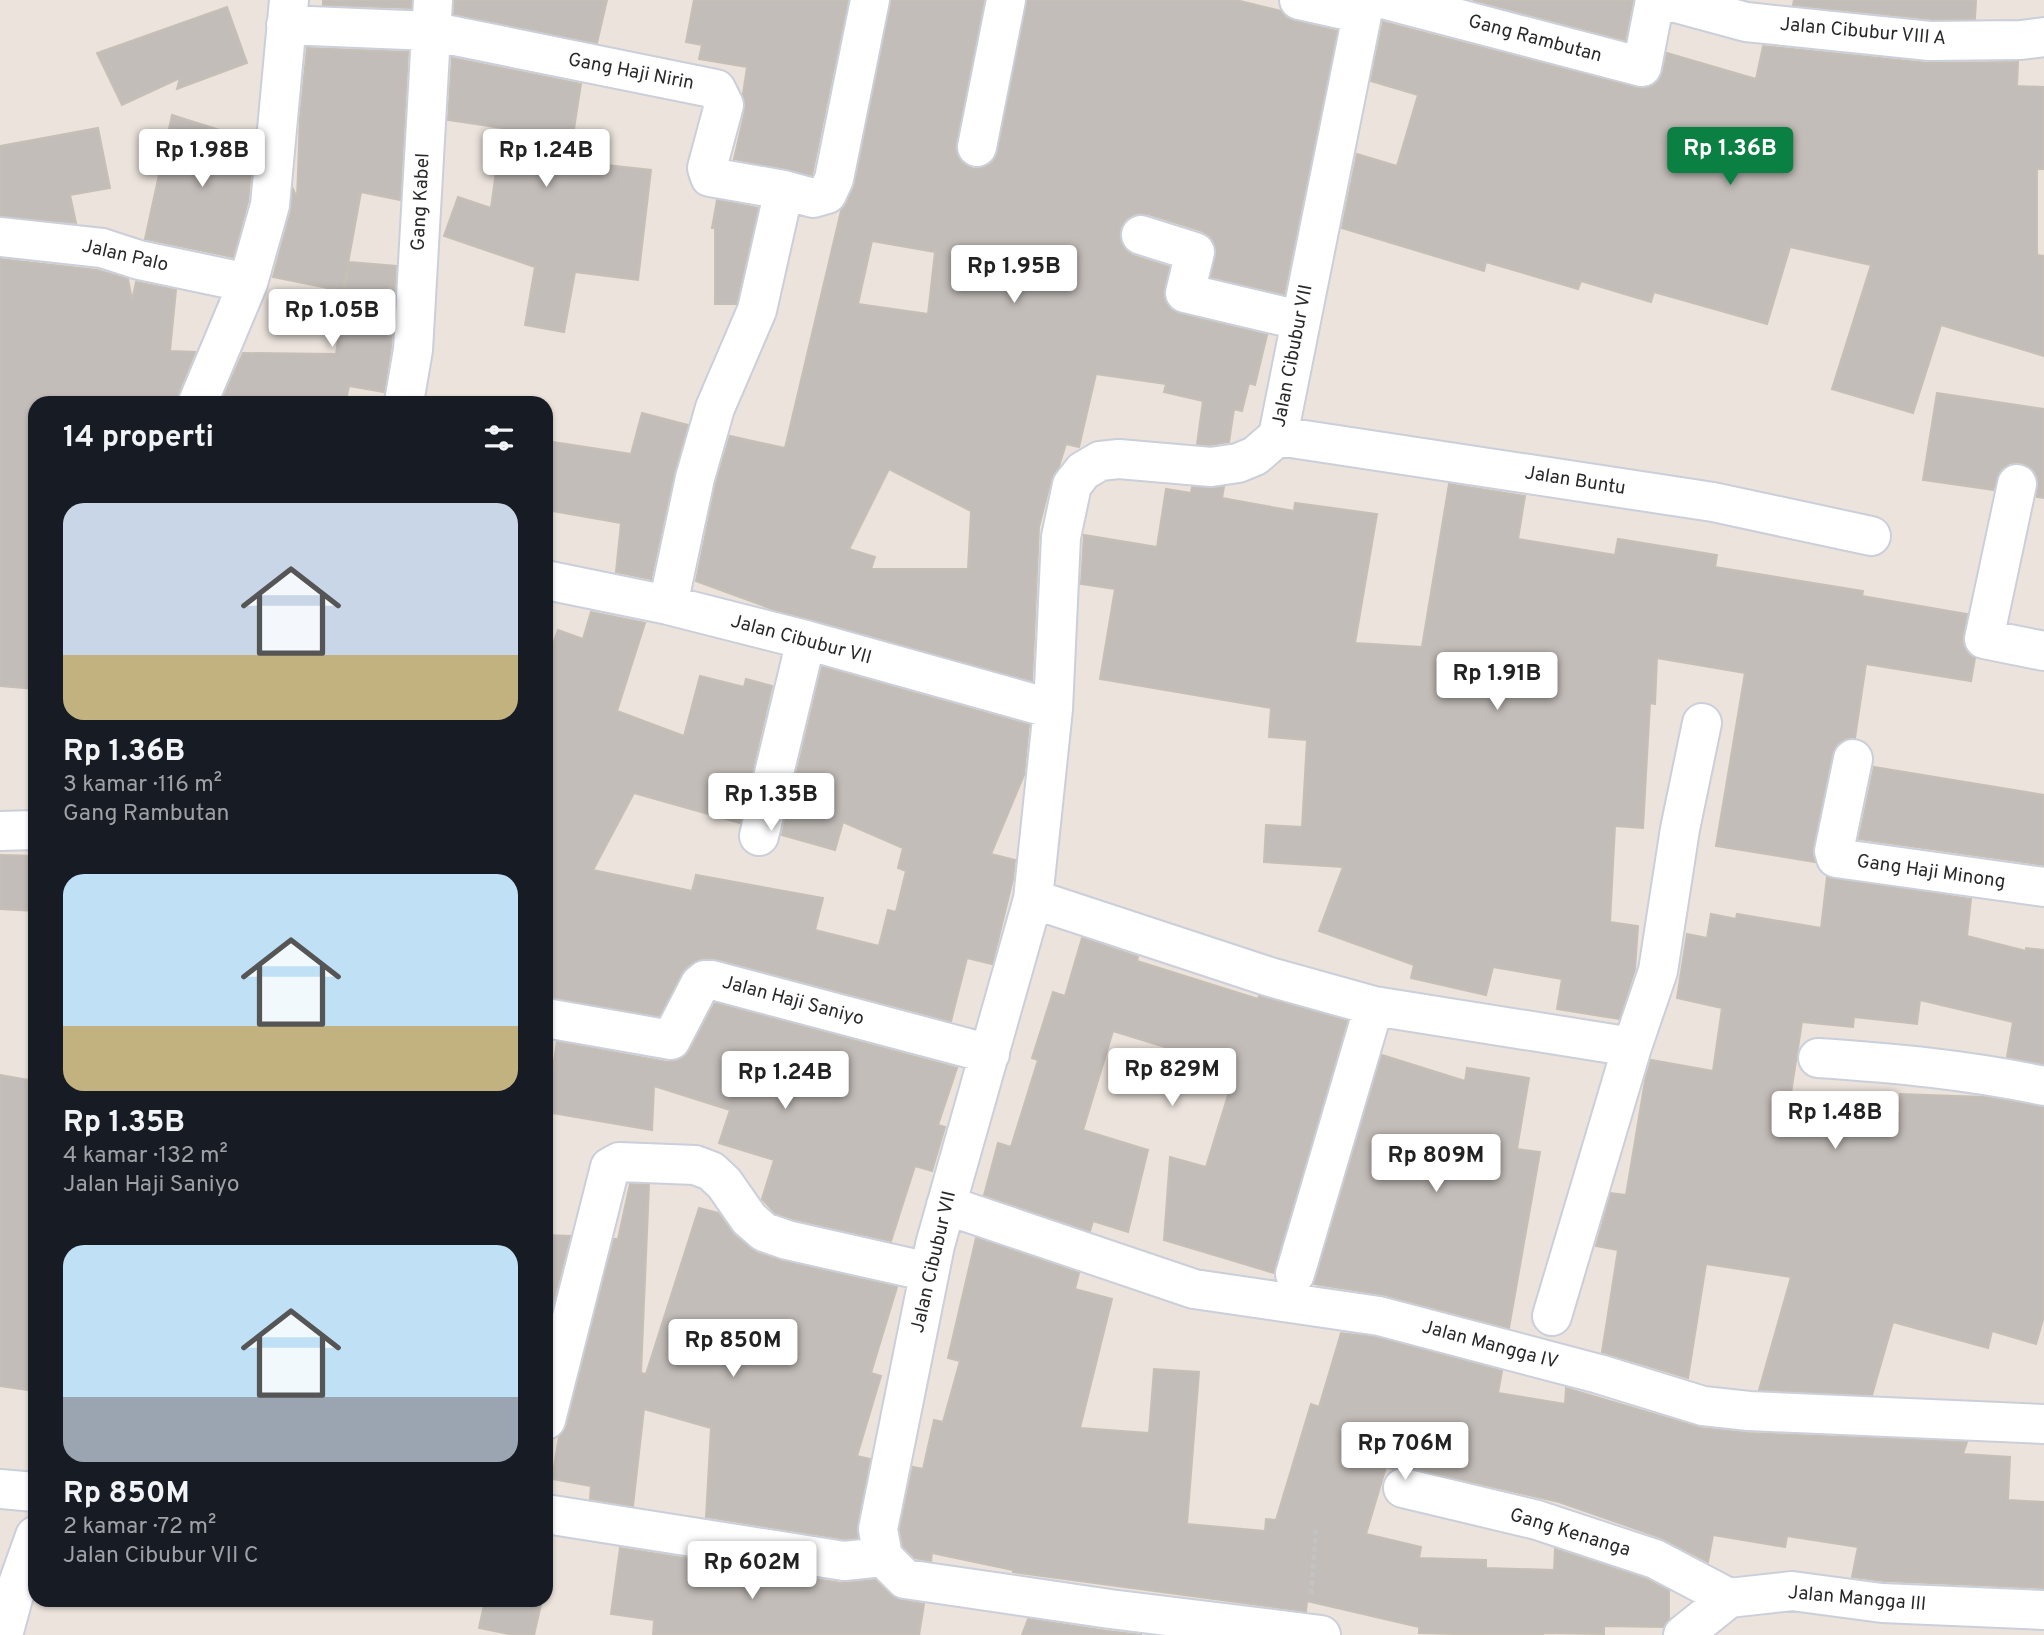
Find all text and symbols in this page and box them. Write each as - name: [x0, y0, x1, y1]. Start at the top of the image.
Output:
- street label: Gang Rambutan: [1465, 10, 1605, 68]
- street label: Jalan Cibubur VIII A: [1779, 13, 1947, 51]
- street label: Gang Haji Nirin: [566, 48, 696, 96]
- pin: Rp 1.36B: [1658, 128, 1802, 187]
- pin: Rp 1.98B: [130, 130, 274, 189]
- pin: Rp 1.24B: [474, 130, 618, 189]
- text: Rp 1.36B: [1683, 135, 1777, 164]
- text: Rp 1.98B: [155, 137, 249, 166]
- text: Rp 1.24B: [499, 137, 593, 166]
- street label: Gang Kabel: [406, 152, 436, 252]
- street label: Jalan Palo: [79, 234, 171, 278]
- pin: Rp 1.95B: [942, 246, 1086, 305]
- text: Rp 1.95B: [967, 253, 1061, 282]
- street label: Jalan Cibubur VII: [1267, 283, 1319, 429]
- pin: Rp 1.05B: [260, 290, 404, 349]
- text: Rp 1.05B: [285, 297, 379, 326]
- icon: filters: [480, 419, 518, 457]
- text: 14 properti: [63, 420, 214, 457]
- street label: Jalan Buntu: [1523, 461, 1627, 501]
- icon: home: [228, 548, 354, 674]
- street label: Jalan Cibubur VII: [728, 610, 874, 670]
- pin: Rp 1.91B: [1425, 652, 1569, 712]
- text: Rp 1.91B: [1453, 660, 1541, 689]
- text: Rp 1.36B: [63, 734, 185, 771]
- text: 3 kamar · 116 m²: [63, 771, 222, 800]
- pin: Rp 1.35B: [699, 774, 843, 833]
- text: Rp 1.35B: [724, 781, 818, 810]
- text: Gang Rambutan: [63, 800, 230, 829]
- street label: Gang Haji Minong: [1855, 850, 2007, 894]
- icon: home: [228, 919, 354, 1045]
- street label: Jalan Haji Saniyo: [719, 971, 867, 1031]
- pin: Rp 829M: [1107, 1048, 1237, 1108]
- pin: Rp 1.24B: [713, 1052, 857, 1111]
- text: Rp 829M: [1124, 1056, 1220, 1085]
- text: Rp 1.24B: [738, 1059, 832, 1088]
- pin: Rp 1.48B: [1763, 1092, 1907, 1151]
- text: Rp 1.48B: [1788, 1099, 1882, 1128]
- text: Rp 1.35B: [63, 1105, 185, 1142]
- pin: Rp 809M: [1371, 1134, 1501, 1194]
- text: 4 kamar · 132 m²: [63, 1142, 228, 1171]
- text: Rp 809M: [1388, 1142, 1484, 1171]
- text: Jalan Haji Saniyo: [63, 1171, 240, 1200]
- street label: Jalan Cibubur VII: [906, 1189, 962, 1335]
- icon: home: [228, 1290, 354, 1416]
- street label: Jalan Mangga IV: [1419, 1315, 1561, 1375]
- pin: Rp 850M: [668, 1320, 798, 1379]
- text: Rp 850M: [684, 1327, 782, 1356]
- pin: Rp 706M: [1340, 1422, 1470, 1482]
- text: Rp 706M: [1357, 1430, 1453, 1459]
- text: Rp 850M: [63, 1476, 190, 1513]
- street label: Gang Kenanga: [1507, 1503, 1633, 1563]
- text: 2 kamar · 72 m²: [63, 1513, 216, 1542]
- text: Jalan Cibubur VII C: [63, 1542, 259, 1571]
- pin: Rp 602M: [687, 1542, 817, 1601]
- text: Rp 602M: [704, 1549, 800, 1578]
- street label: Jalan Mangga III: [1787, 1581, 1927, 1617]

